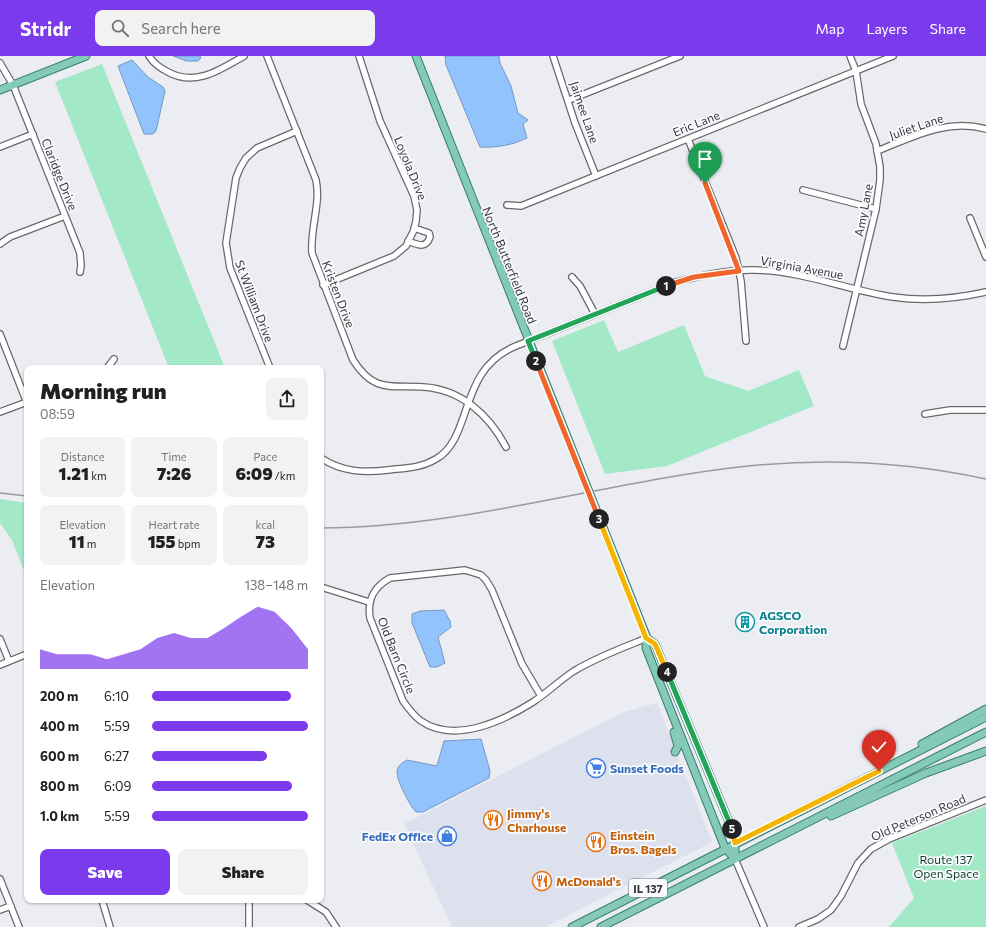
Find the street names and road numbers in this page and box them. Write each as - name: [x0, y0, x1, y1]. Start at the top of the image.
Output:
- street label: Jaimee Lane: [567, 79, 602, 145]
- street label: Eric Lane: [670, 107, 722, 139]
- street label: Juliet Lane: [887, 110, 945, 143]
- street label: Loyola Drive: [392, 134, 430, 202]
- street label: Claridge Drive: [39, 136, 81, 212]
- street label: Amy Lane: [851, 182, 875, 238]
- street label: North Butterfield Road: [480, 204, 540, 326]
- street label: Virginia Avenue: [759, 253, 845, 281]
- street label: St William Drive: [233, 258, 277, 344]
- street label: Kristen Drive: [320, 258, 358, 330]
- street label: Old Barn Circle: [375, 615, 419, 695]
- street label: Old Peterson Road: [869, 791, 967, 843]
- road number: IL 137: [629, 879, 667, 897]

